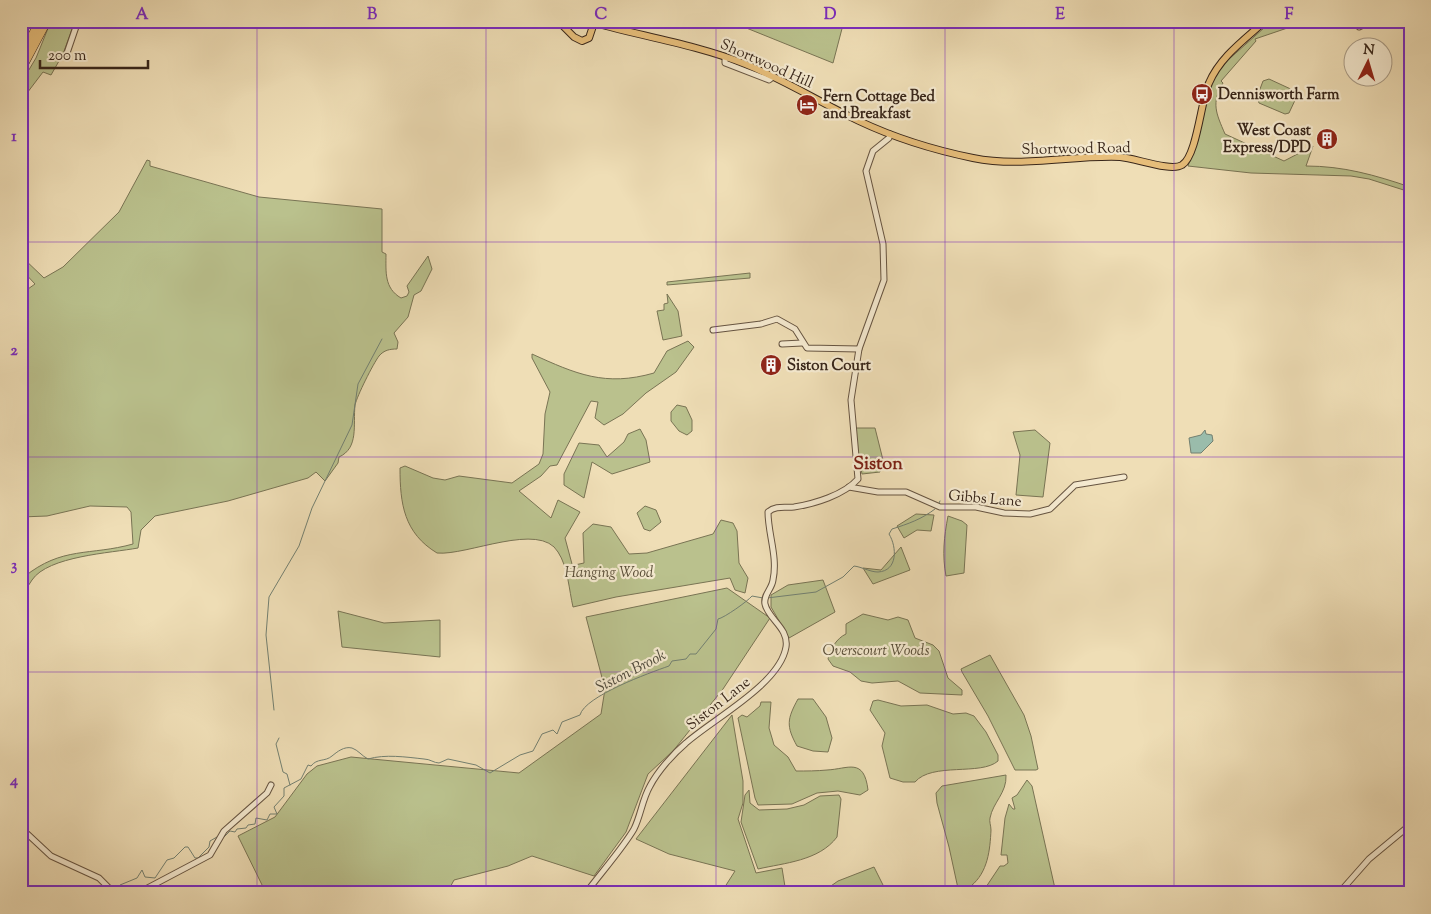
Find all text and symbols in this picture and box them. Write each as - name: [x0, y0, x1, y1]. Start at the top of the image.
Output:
- text: A: [136, 4, 149, 27]
- text: B: [367, 4, 377, 27]
- text: C: [595, 4, 608, 27]
- text: D: [824, 4, 837, 27]
- text: E: [1055, 4, 1065, 27]
- text: F: [1285, 4, 1294, 27]
- street label: Shortwood Hill: [716, 34, 816, 94]
- scale bar: [40, 38, 148, 70]
- north arrow: [1344, 38, 1394, 88]
- text: N: [1363, 41, 1375, 61]
- text: 200 m: [48, 46, 87, 67]
- bus stop icon: Dennisworth Farm: [1190, 82, 1214, 106]
- place label: Dennisworth Farm: [1218, 85, 1340, 106]
- place label: Fern Cottage Bed and Breakfast: [823, 87, 935, 125]
- hotel icon: Fern Cottage Bed and Breakfast: [795, 93, 819, 117]
- place label: West Coast Express/DPD: [1223, 121, 1312, 159]
- text: 1: [11, 126, 17, 149]
- building icon: West Coast Express/DPD: [1315, 127, 1339, 151]
- street label: Shortwood Road: [1021, 138, 1131, 161]
- text: 2: [10, 340, 18, 363]
- building icon: Siston Court: [759, 353, 783, 377]
- place label: Siston Court: [787, 356, 872, 377]
- district label: Siston: [853, 452, 903, 478]
- street label: Gibbs Lane: [947, 486, 1022, 513]
- text: 3: [11, 555, 18, 578]
- park label: Hanging Wood: [565, 563, 654, 584]
- park label: Overscourt Woods: [823, 641, 929, 662]
- water label: Siston Brook: [592, 645, 670, 700]
- street label: Siston Lane: [682, 672, 755, 736]
- text: 4: [9, 770, 18, 793]

